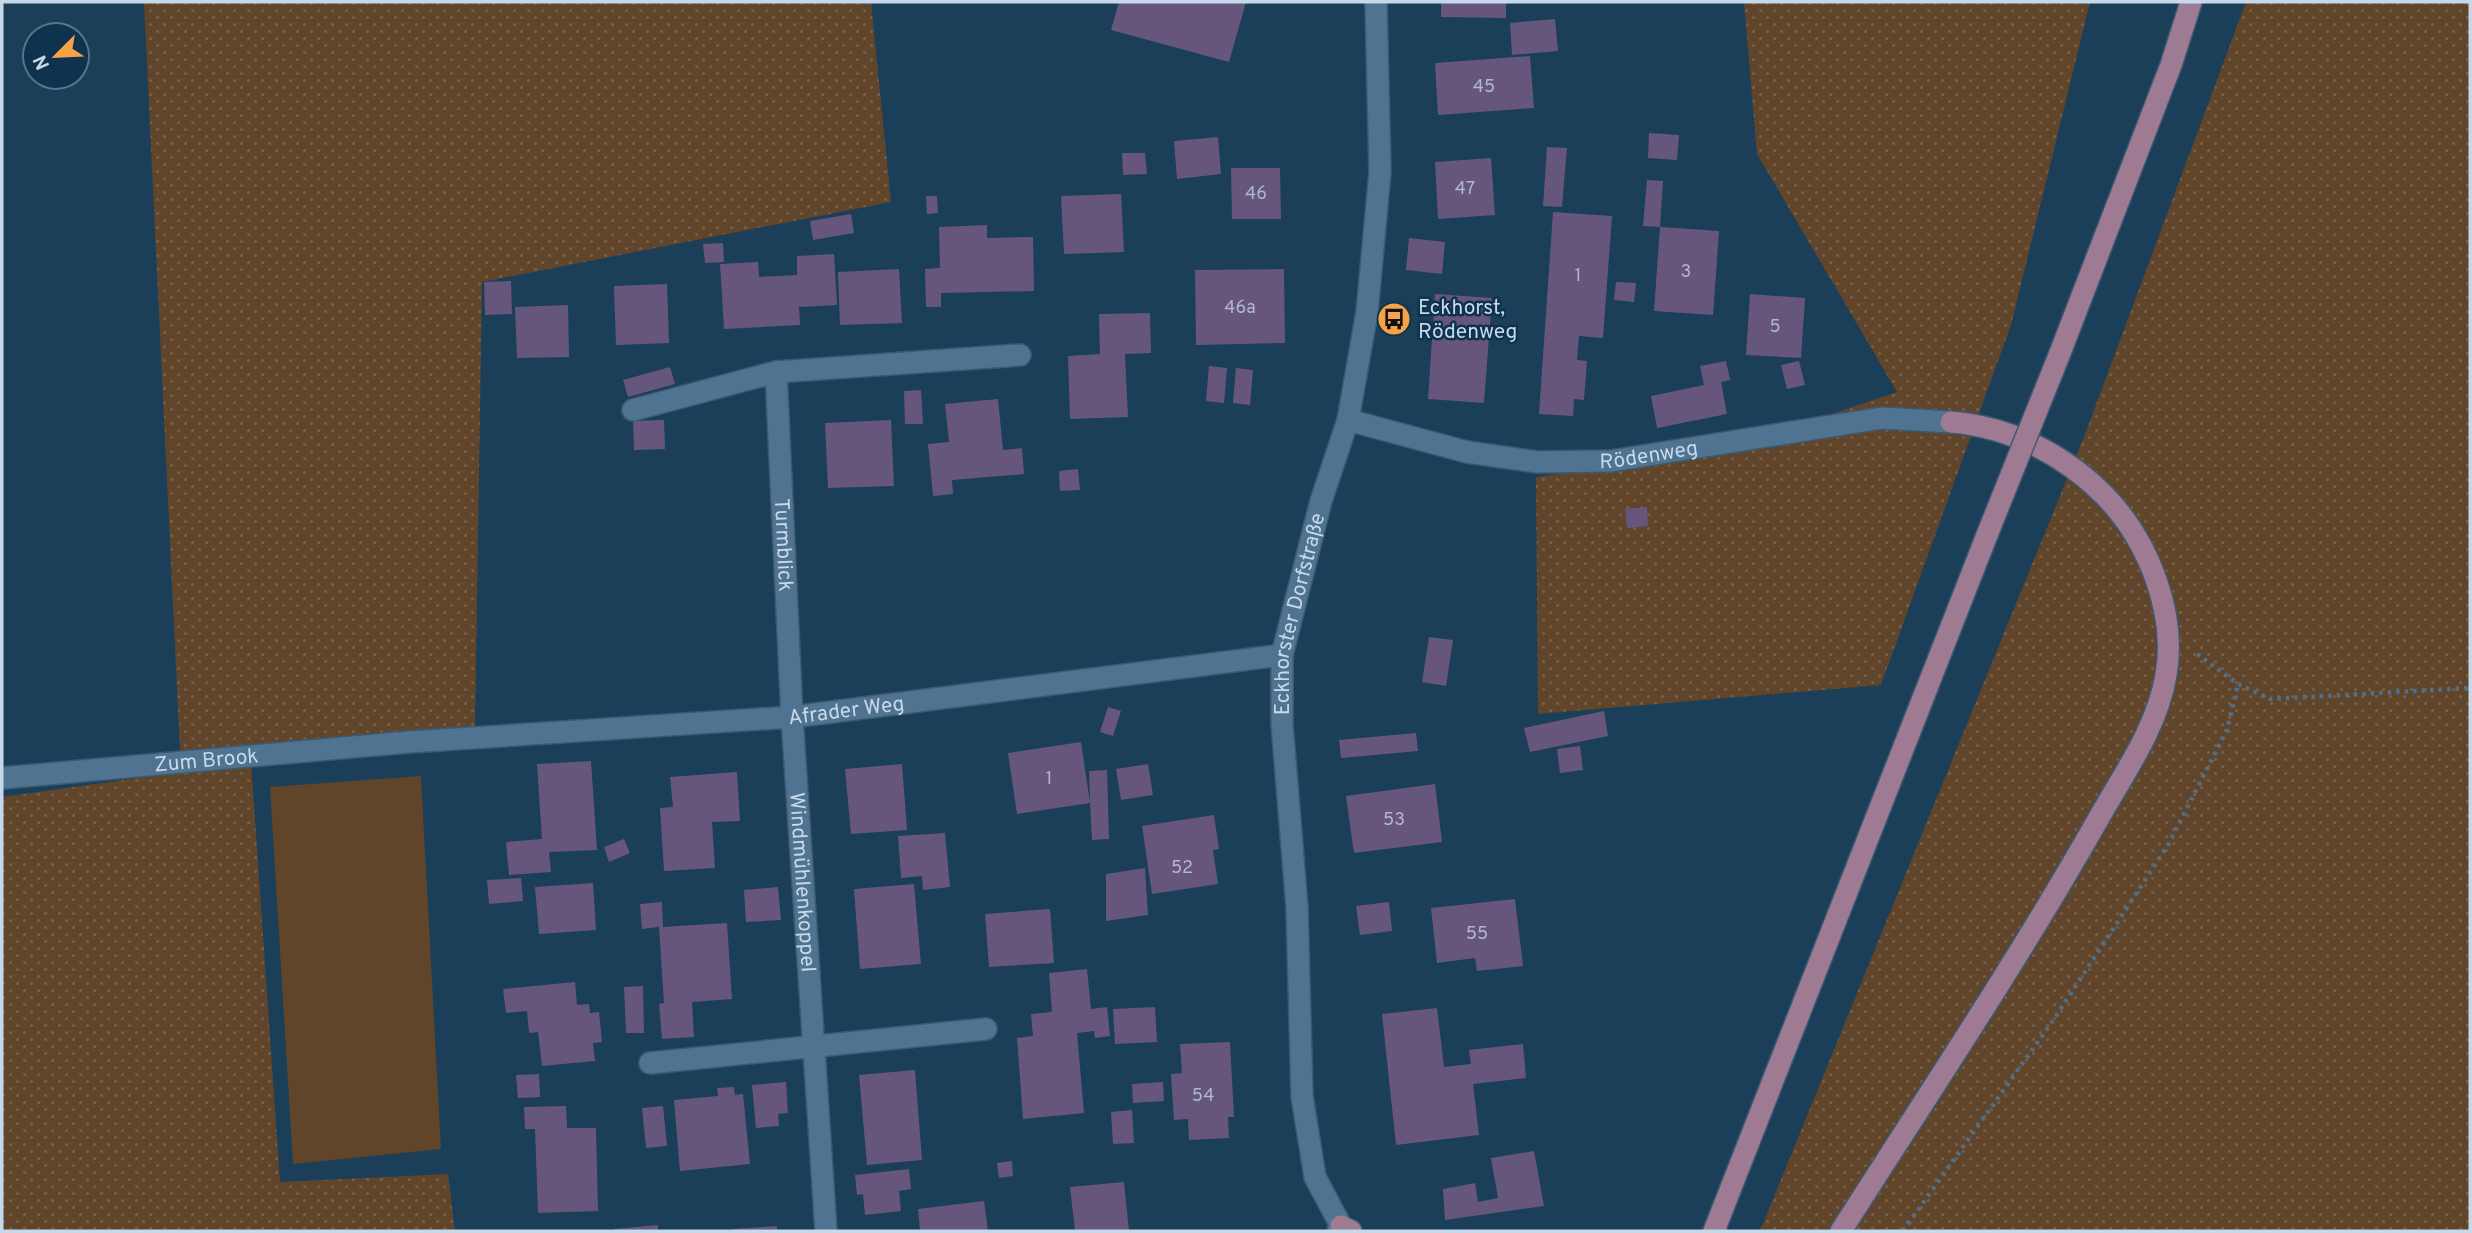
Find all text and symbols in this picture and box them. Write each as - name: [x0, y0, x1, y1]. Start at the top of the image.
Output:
- north arrow: [21, 21, 91, 91]
- text: N: [29, 51, 56, 73]
- house number: 45: [1473, 76, 1495, 99]
- house number: 47: [1455, 178, 1475, 201]
- house number: 46: [1245, 183, 1267, 206]
- house number: 3: [1681, 261, 1691, 284]
- house number: 1: [1575, 265, 1581, 288]
- place label: Eckhorst, Rödenweg: [1418, 295, 1517, 346]
- house number: 46a: [1224, 297, 1256, 320]
- bus stop icon: Eckhorst, Rödenweg: [1375, 300, 1413, 338]
- house number: 5: [1769, 316, 1781, 339]
- street label: Rödenweg: [1599, 435, 1700, 476]
- street label: Turmblick: [767, 498, 798, 592]
- street label: Eckhorster Dorfstraße: [1270, 510, 1332, 715]
- street label: Afrader Weg: [787, 691, 906, 732]
- street label: Zum Brook: [153, 743, 260, 779]
- house number: 1: [1046, 768, 1052, 791]
- street label: Windmühlenkoppel: [782, 792, 821, 973]
- house number: 53: [1383, 809, 1405, 832]
- house number: 52: [1171, 857, 1193, 880]
- house number: 55: [1466, 923, 1488, 946]
- house number: 54: [1192, 1085, 1214, 1108]

